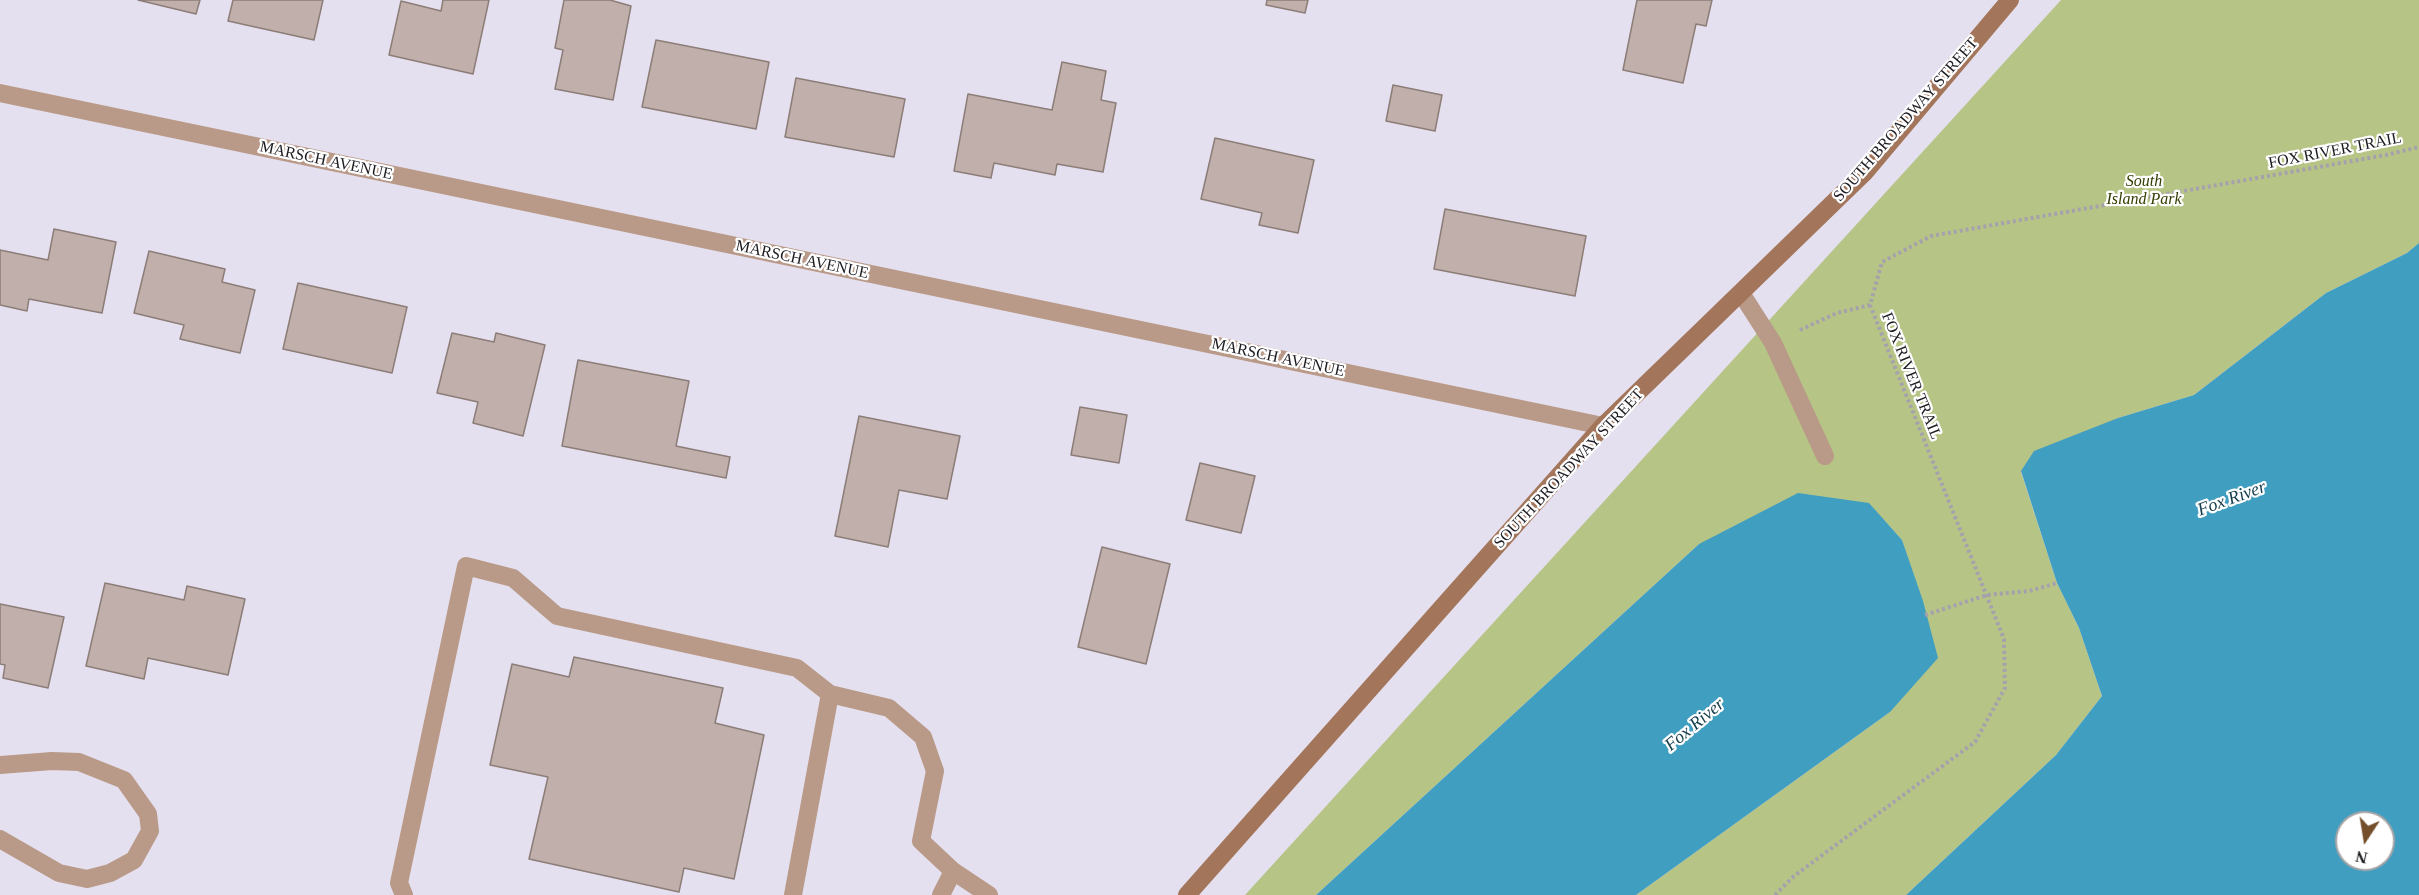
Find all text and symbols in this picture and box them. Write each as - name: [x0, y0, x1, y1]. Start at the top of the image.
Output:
- street label: SOUTH BROADWAY STREET: [1830, 34, 1982, 206]
- street label: FOX RIVER TRAIL: [2267, 129, 2403, 173]
- street label: MARSCH AVENUE: [258, 138, 394, 184]
- park label: South Island Park: [2106, 172, 2182, 210]
- street label: MARSCH AVENUE: [734, 237, 870, 283]
- street label: FOX RIVER TRAIL: [1877, 310, 1945, 442]
- street label: MARSCH AVENUE: [1210, 335, 1346, 381]
- street label: SOUTH BROADWAY STREET: [1490, 385, 1648, 553]
- water label: Fox River: [2195, 477, 2269, 521]
- water label: Fox River: [1661, 694, 1729, 756]
- north arrow: [2335, 811, 2395, 871]
- text: N: [2354, 848, 2369, 867]

